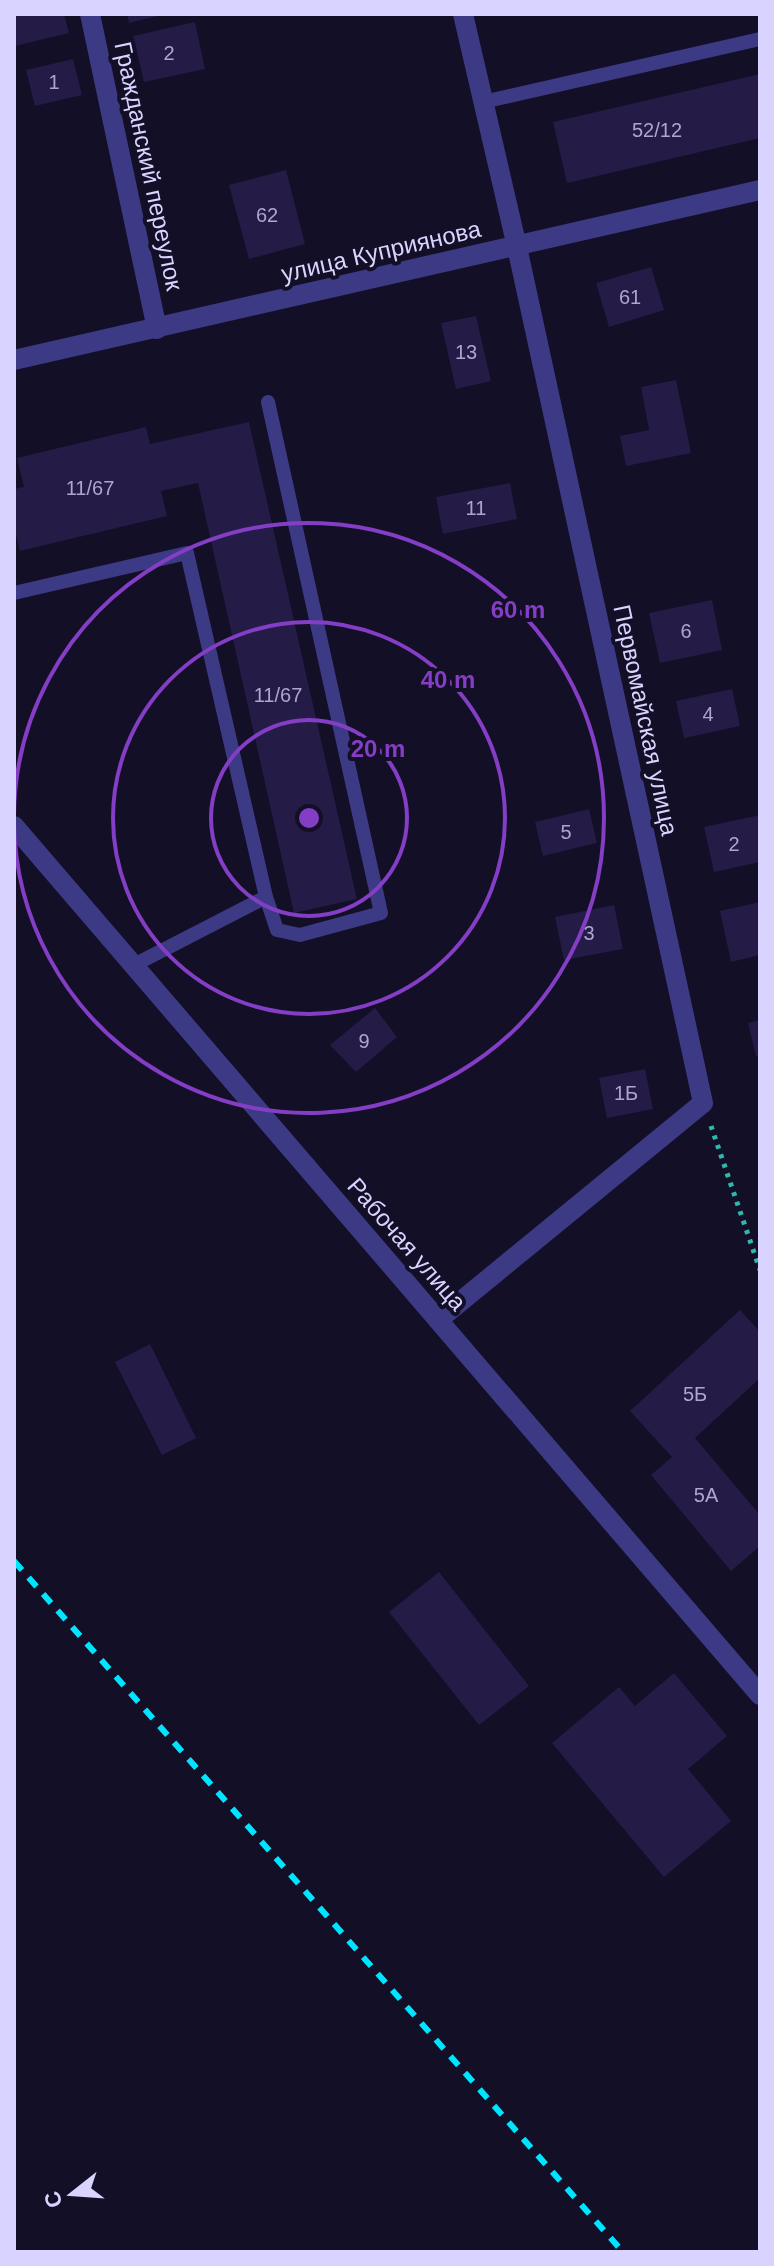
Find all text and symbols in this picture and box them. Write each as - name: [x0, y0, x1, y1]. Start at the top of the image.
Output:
- street label: Гражданский переулок: [109, 39, 189, 293]
- house number: 2: [163, 42, 175, 64]
- house number: 1: [48, 71, 60, 93]
- house number: 52/12: [632, 119, 682, 141]
- house number: 62: [256, 204, 278, 226]
- street label: улица Куприянова: [279, 215, 484, 287]
- house number: 61: [619, 286, 641, 308]
- house number: 13: [455, 341, 477, 363]
- house number: 11/67: [66, 477, 114, 499]
- house number: 11: [466, 497, 486, 519]
- text: 60 m: [491, 596, 545, 623]
- street label: Первомайская улица: [608, 602, 684, 838]
- house number: 6: [680, 620, 692, 642]
- text: 40 m: [421, 666, 475, 693]
- house number: 11/67: [254, 684, 302, 706]
- house number: 4: [702, 703, 714, 725]
- text: 20 m: [351, 735, 405, 762]
- centre of rings: [295, 804, 323, 832]
- house number: 5: [560, 821, 572, 843]
- house number: 2: [728, 833, 740, 855]
- house number: 3: [583, 922, 595, 944]
- house number: 9: [358, 1030, 370, 1052]
- house number: 1Б: [614, 1082, 638, 1104]
- street label: Рабочая улица: [342, 1172, 472, 1316]
- house number: 5Б: [683, 1383, 707, 1405]
- house number: 5А: [694, 1484, 719, 1506]
- north arrow: [32, 2154, 112, 2234]
- text: С: [39, 2188, 68, 2211]

